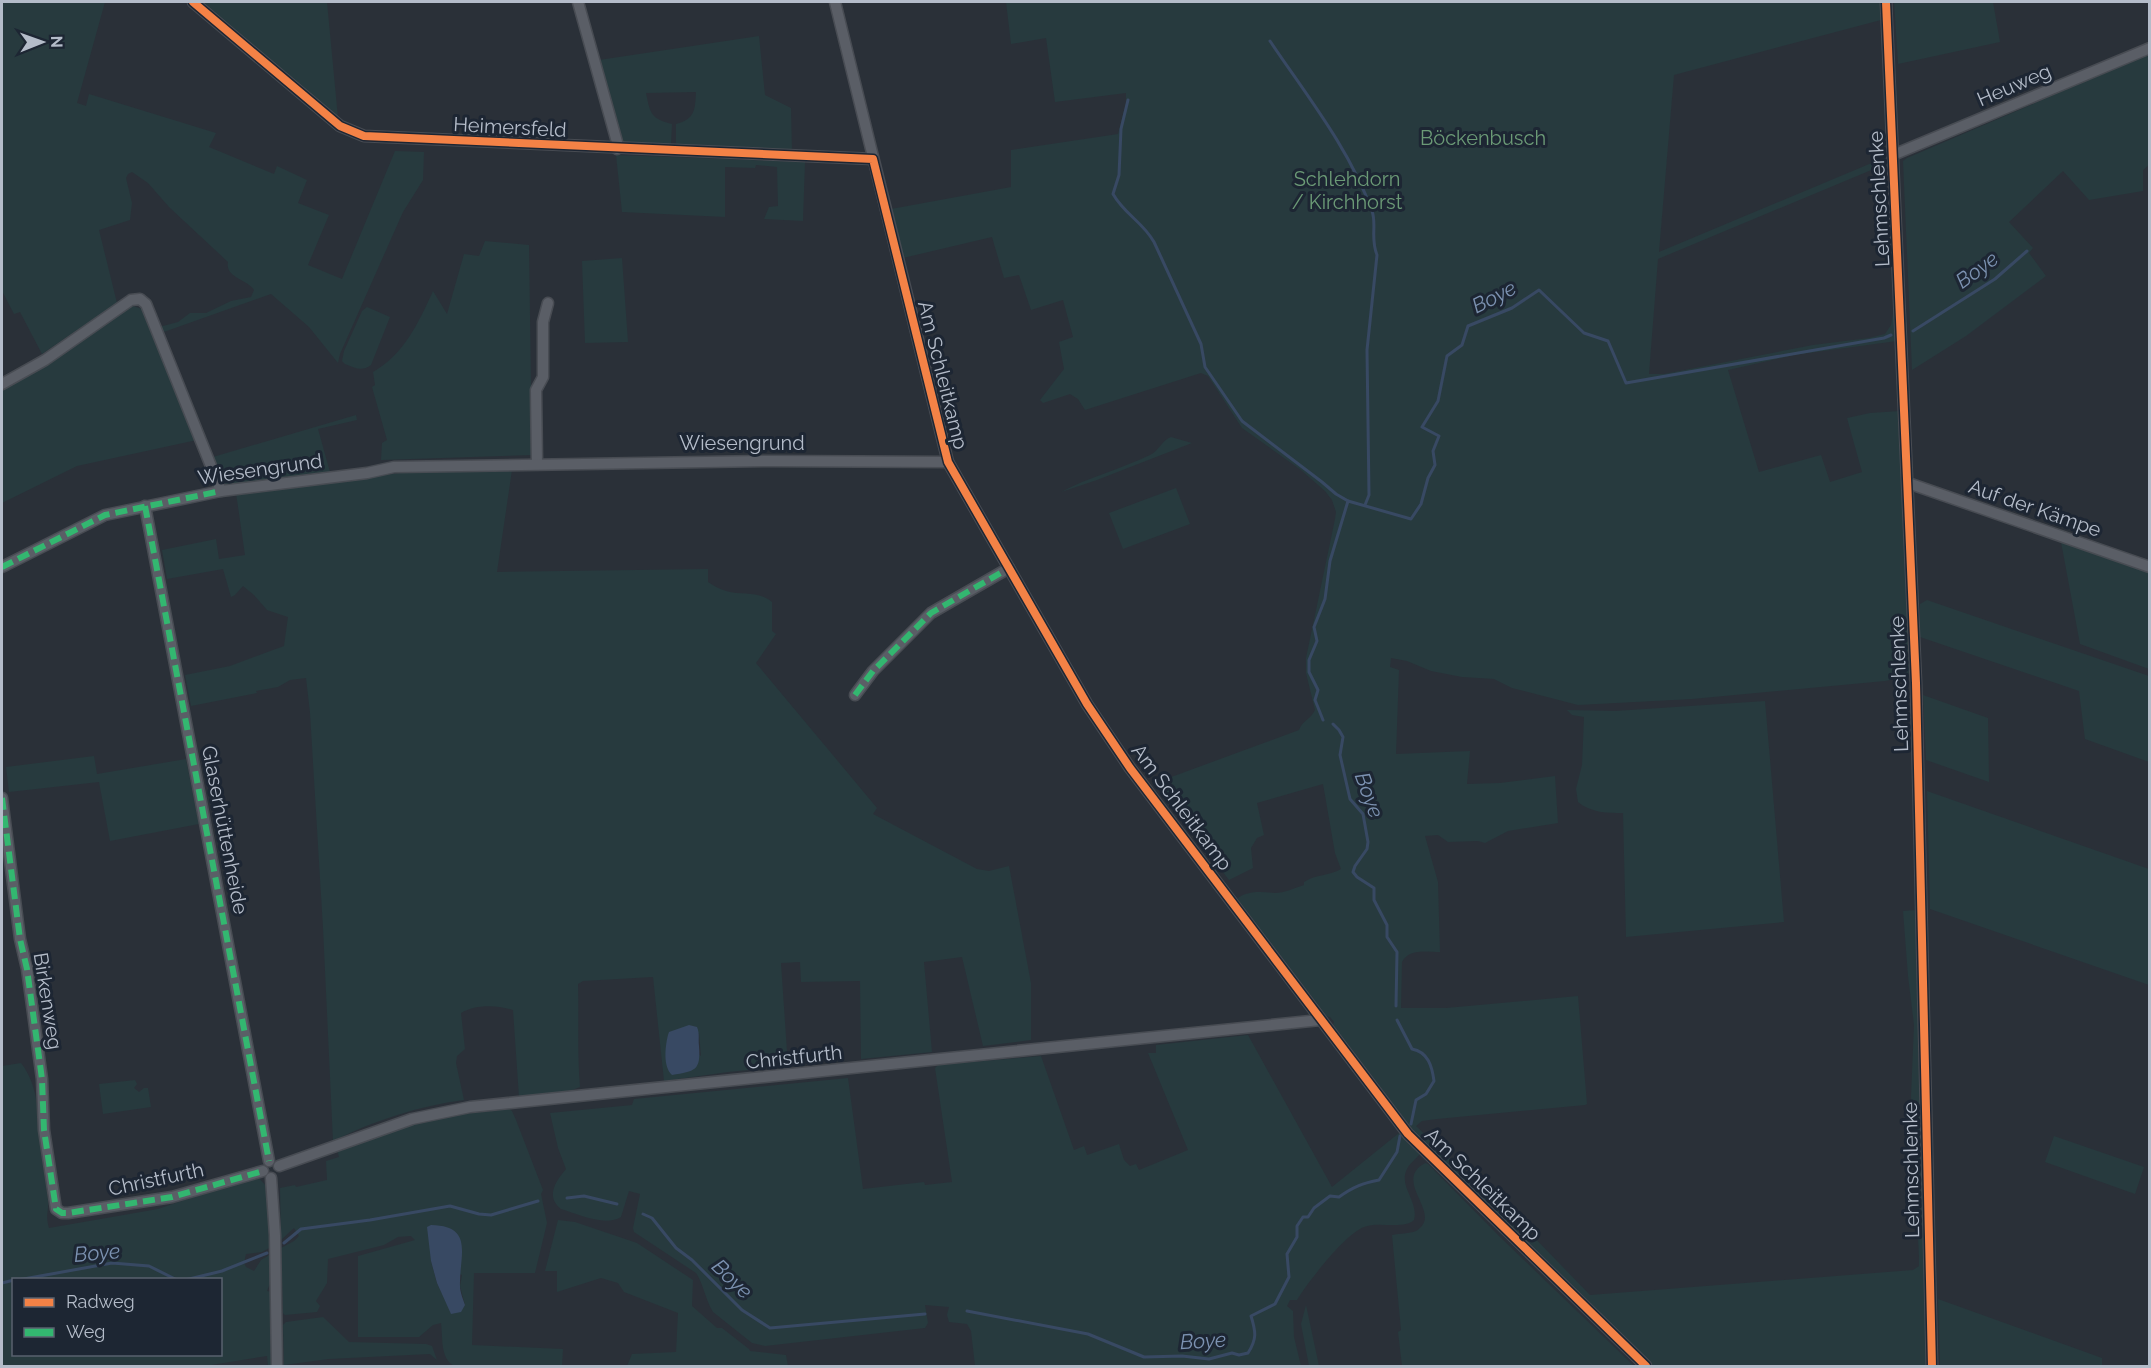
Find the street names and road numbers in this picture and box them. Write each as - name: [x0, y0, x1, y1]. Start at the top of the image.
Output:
- street label: Heuweg: [1973, 59, 2055, 111]
- street label: Heimersfeld: [453, 112, 567, 142]
- street label: Lehmschlenke: [1863, 130, 1895, 268]
- street label: Am Schleitkamp: [913, 298, 973, 452]
- street label: Wiesengrund: [679, 431, 805, 455]
- street label: Wiesengrund: [196, 448, 324, 490]
- street label: Auf der Kämpe: [1966, 474, 2105, 542]
- street label: Lehmschlenke: [1885, 615, 1913, 752]
- street label: Am Schleitkamp: [1127, 739, 1237, 875]
- street label: Glaserhüttenheide: [197, 744, 253, 917]
- street label: Birkenweg: [28, 951, 68, 1051]
- street label: Christfurth: [745, 1040, 843, 1074]
- street label: Lehmschlenke: [1898, 1101, 1924, 1238]
- street label: Am Schleitkamp: [1420, 1123, 1546, 1245]
- street label: Christfurth: [106, 1157, 206, 1201]

